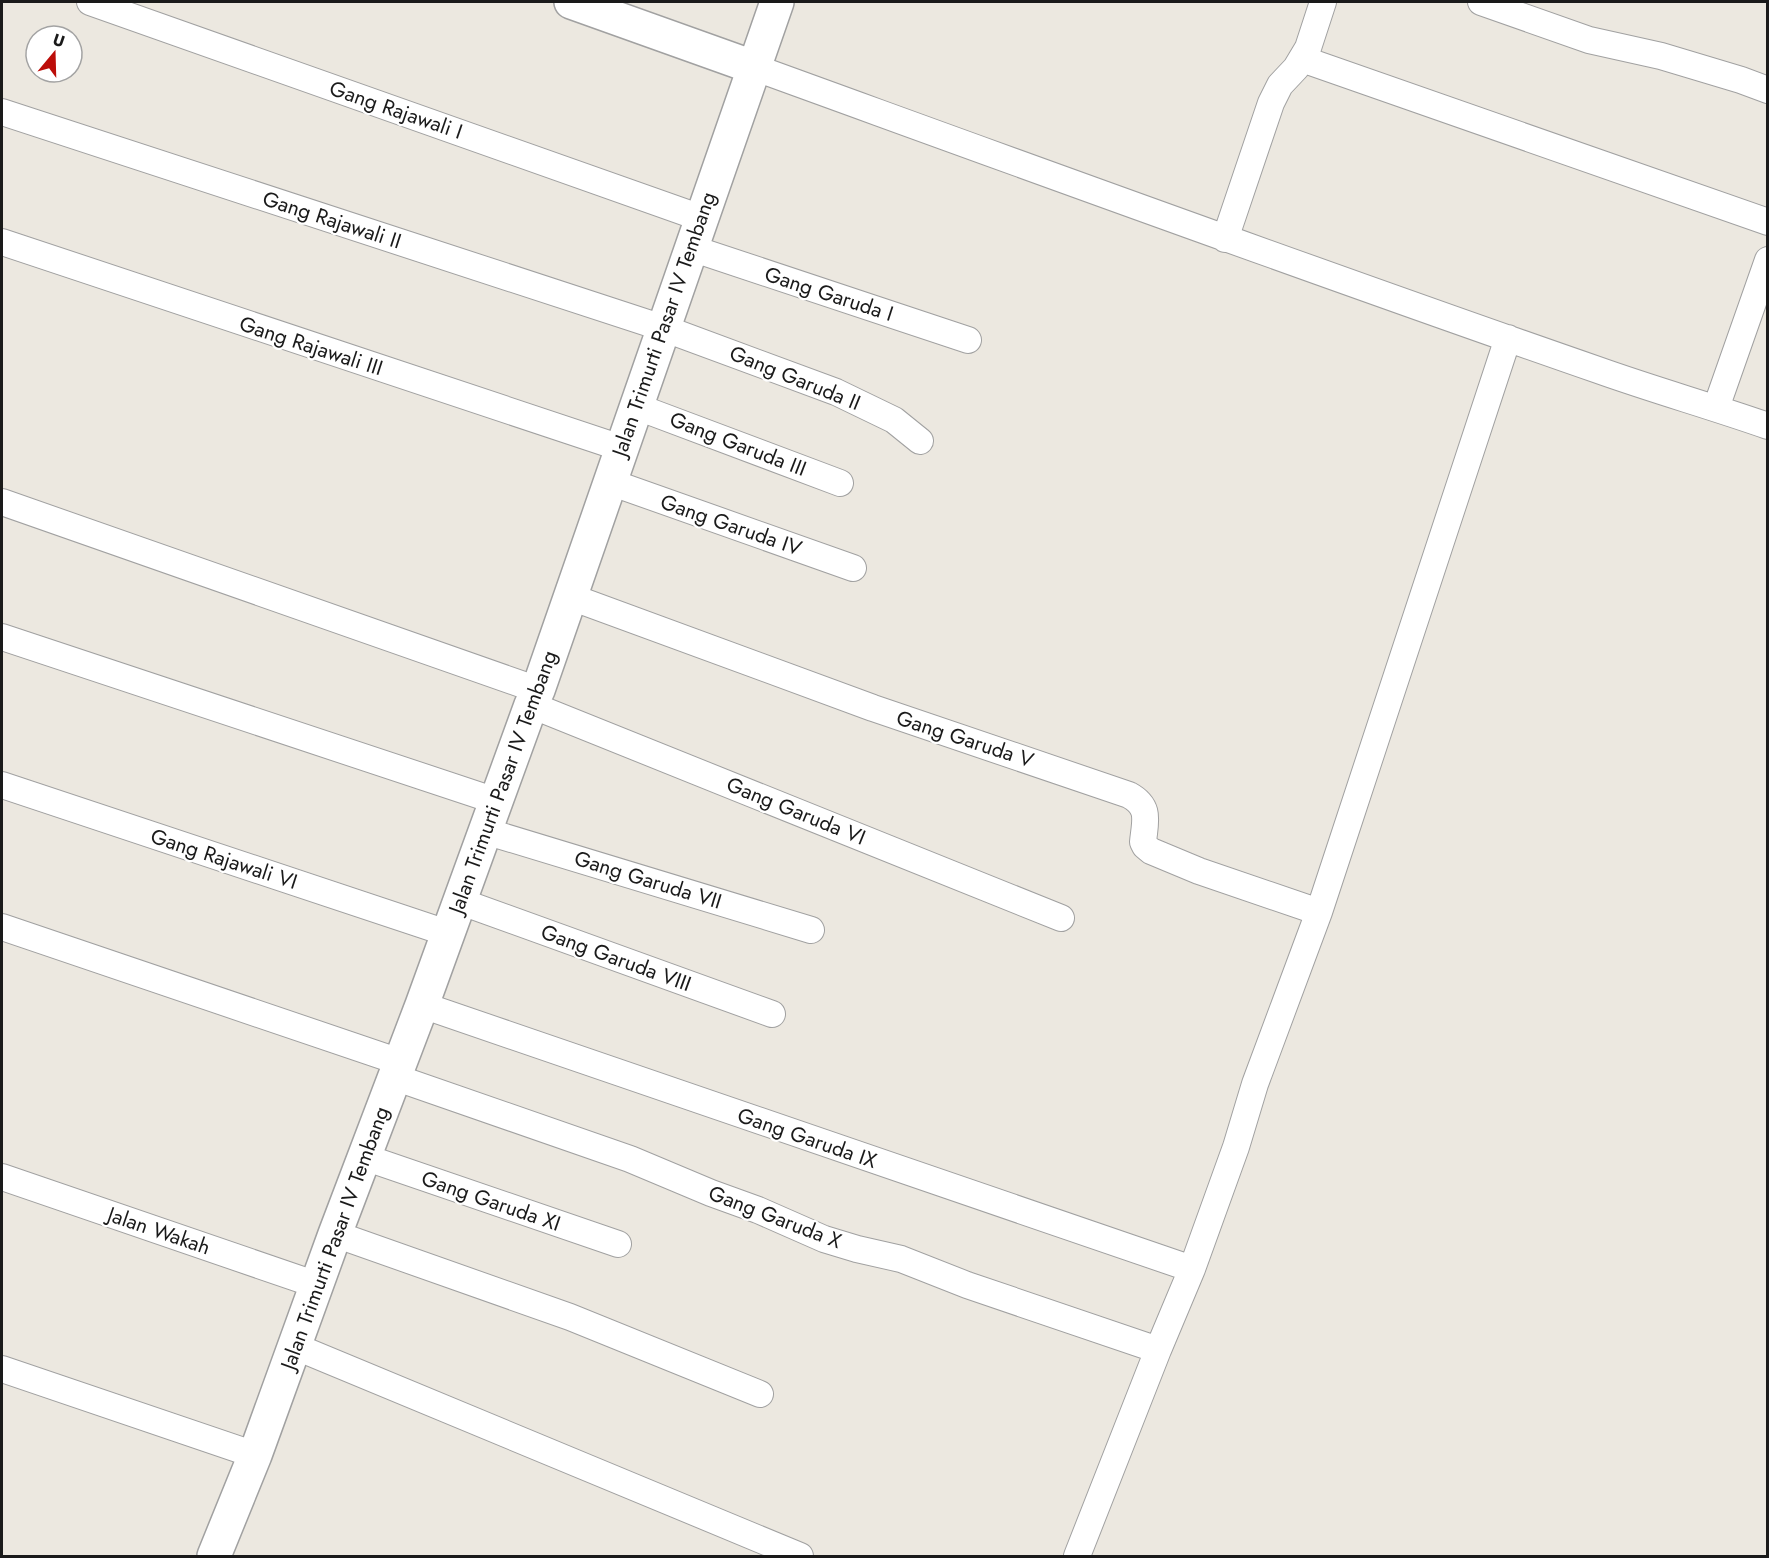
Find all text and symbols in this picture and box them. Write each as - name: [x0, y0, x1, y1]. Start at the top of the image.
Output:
- north arrow: [24, 24, 84, 84]
- text: U: [50, 28, 68, 53]
- street label: Gang Rajawali I: [325, 73, 467, 147]
- street label: Gang Rajawali II: [259, 183, 405, 257]
- street label: Jalan Trimurti Pasar IV Tembang: [604, 188, 723, 463]
- street label: Gang Garuda I: [761, 259, 897, 329]
- street label: Gang Rajawali III: [235, 309, 387, 383]
- street label: Gang Garuda II: [725, 338, 865, 418]
- street label: Gang Garuda III: [665, 404, 811, 484]
- street label: Gang Garuda IV: [656, 487, 806, 563]
- street label: Jalan Trimurti Pasar IV Tembang: [440, 646, 565, 920]
- street label: Gang Garuda V: [893, 703, 1038, 775]
- street label: Gang Garuda VI: [722, 769, 870, 853]
- street label: Gang Rajawali VI: [147, 821, 301, 897]
- street label: Gang Garuda VII: [571, 843, 725, 917]
- street label: Gang Garuda VIII: [537, 917, 695, 999]
- street label: Gang Garuda IX: [733, 1100, 881, 1176]
- street label: Jalan Trimurti Pasar IV Tembang: [272, 1102, 397, 1376]
- street label: Gang Garuda XI: [417, 1163, 565, 1239]
- street label: Gang Garuda X: [704, 1178, 846, 1256]
- street label: Jalan Wakah: [101, 1198, 214, 1263]

